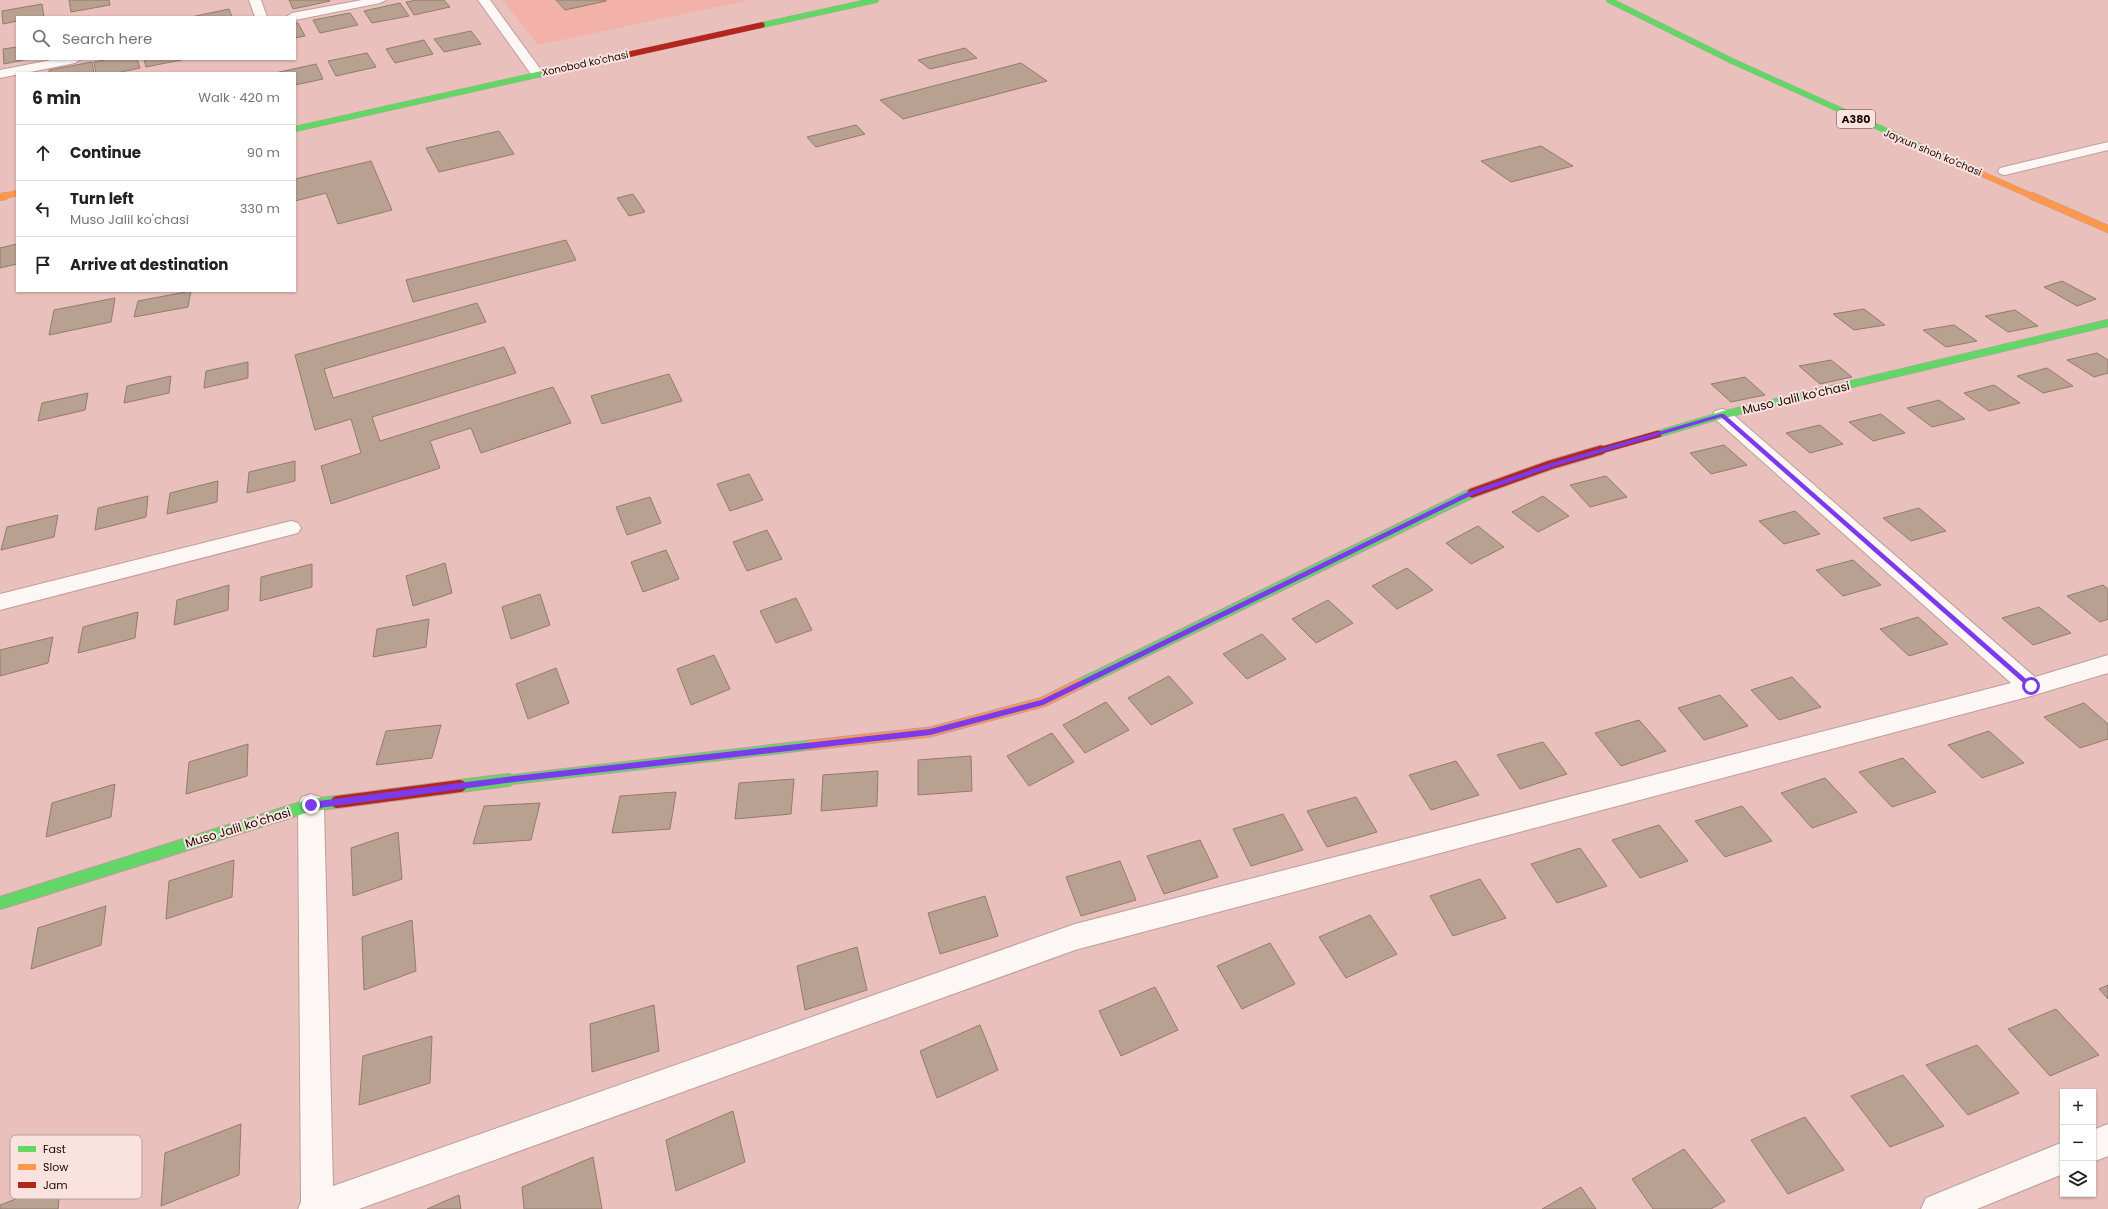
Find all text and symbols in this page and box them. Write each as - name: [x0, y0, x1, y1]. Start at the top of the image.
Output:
- search box: [16, 16, 296, 60]
- icon: search: [30, 27, 52, 49]
- text: Search here: [62, 28, 152, 49]
- street label: Xonobod ko'chasi: [540, 47, 630, 80]
- text: 6 min: [32, 86, 81, 110]
- text: Walk · 420 m: [198, 88, 280, 107]
- road number: A380: [1837, 110, 1875, 128]
- street label: Jayxun shoh ko'chasi: [1882, 125, 1984, 180]
- icon: ahead: [32, 142, 54, 164]
- text: Continue: [70, 142, 141, 163]
- text: 90 m: [247, 143, 280, 162]
- text: Turn left: [70, 188, 134, 209]
- icon: left: [32, 198, 54, 220]
- text: 330 m: [240, 199, 280, 218]
- text: Muso Jalil ko'chasi: [70, 210, 189, 229]
- icon: arrive: [32, 254, 54, 276]
- text: Arrive at destination: [70, 254, 228, 275]
- street label: Muso Jalil ko'chasi: [1740, 377, 1851, 418]
- route start: [2022, 677, 2040, 695]
- route end: [302, 796, 320, 814]
- street label: Muso Jalil ko'chasi: [183, 803, 293, 852]
- map controls: [2060, 1089, 2096, 1197]
- button: +: [2060, 1089, 2096, 1125]
- button: −: [2060, 1125, 2096, 1161]
- legend: [10, 1135, 142, 1199]
- text: Fast: [43, 1141, 66, 1157]
- text: Slow: [43, 1159, 68, 1175]
- button: layers: [2060, 1161, 2096, 1197]
- text: Jam: [43, 1177, 68, 1193]

